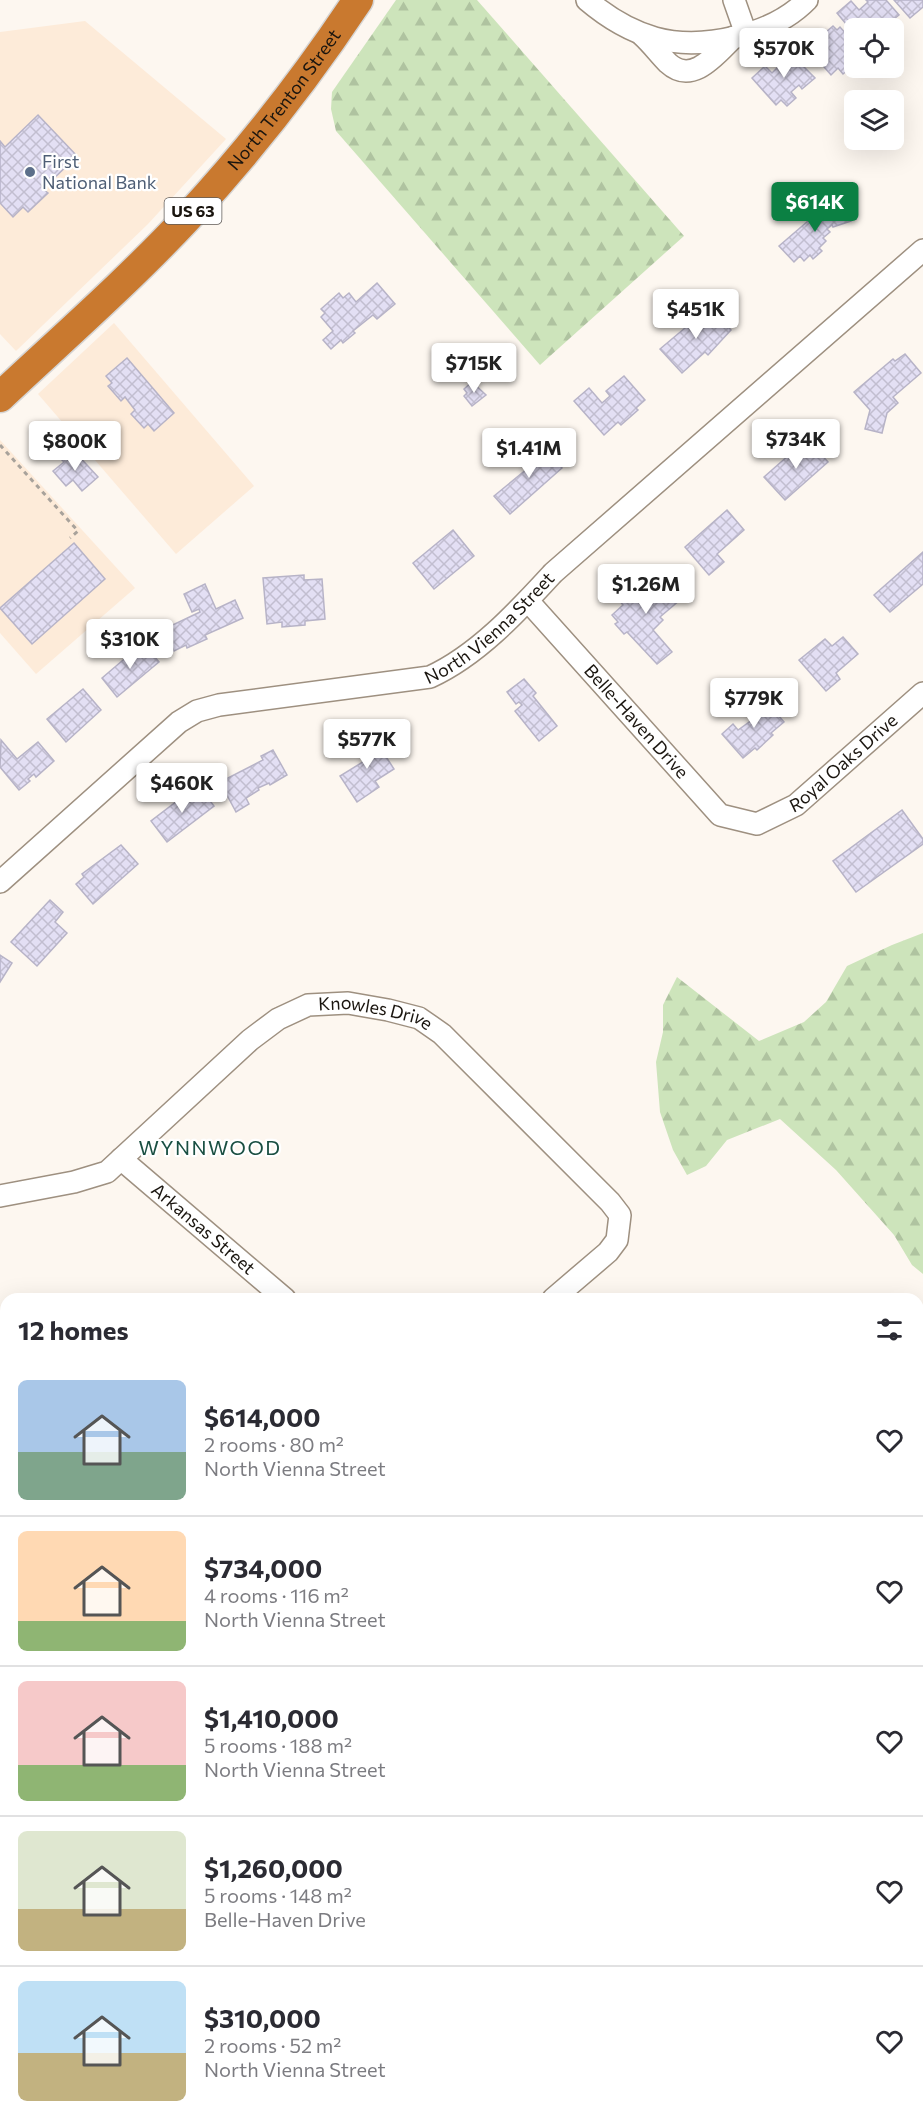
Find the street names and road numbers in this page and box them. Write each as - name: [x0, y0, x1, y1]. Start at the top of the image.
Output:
- street label: North Trenton Street: [222, 25, 345, 174]
- road number: US 63: [164, 198, 222, 224]
- street label: North Vienna Street: [421, 567, 558, 688]
- street label: Belle-Haven Drive: [580, 659, 694, 783]
- street label: Royal Oaks Drive: [786, 709, 901, 817]
- street label: Knowles Drive: [318, 991, 437, 1034]
- street label: Arkansas Street: [147, 1178, 260, 1279]

